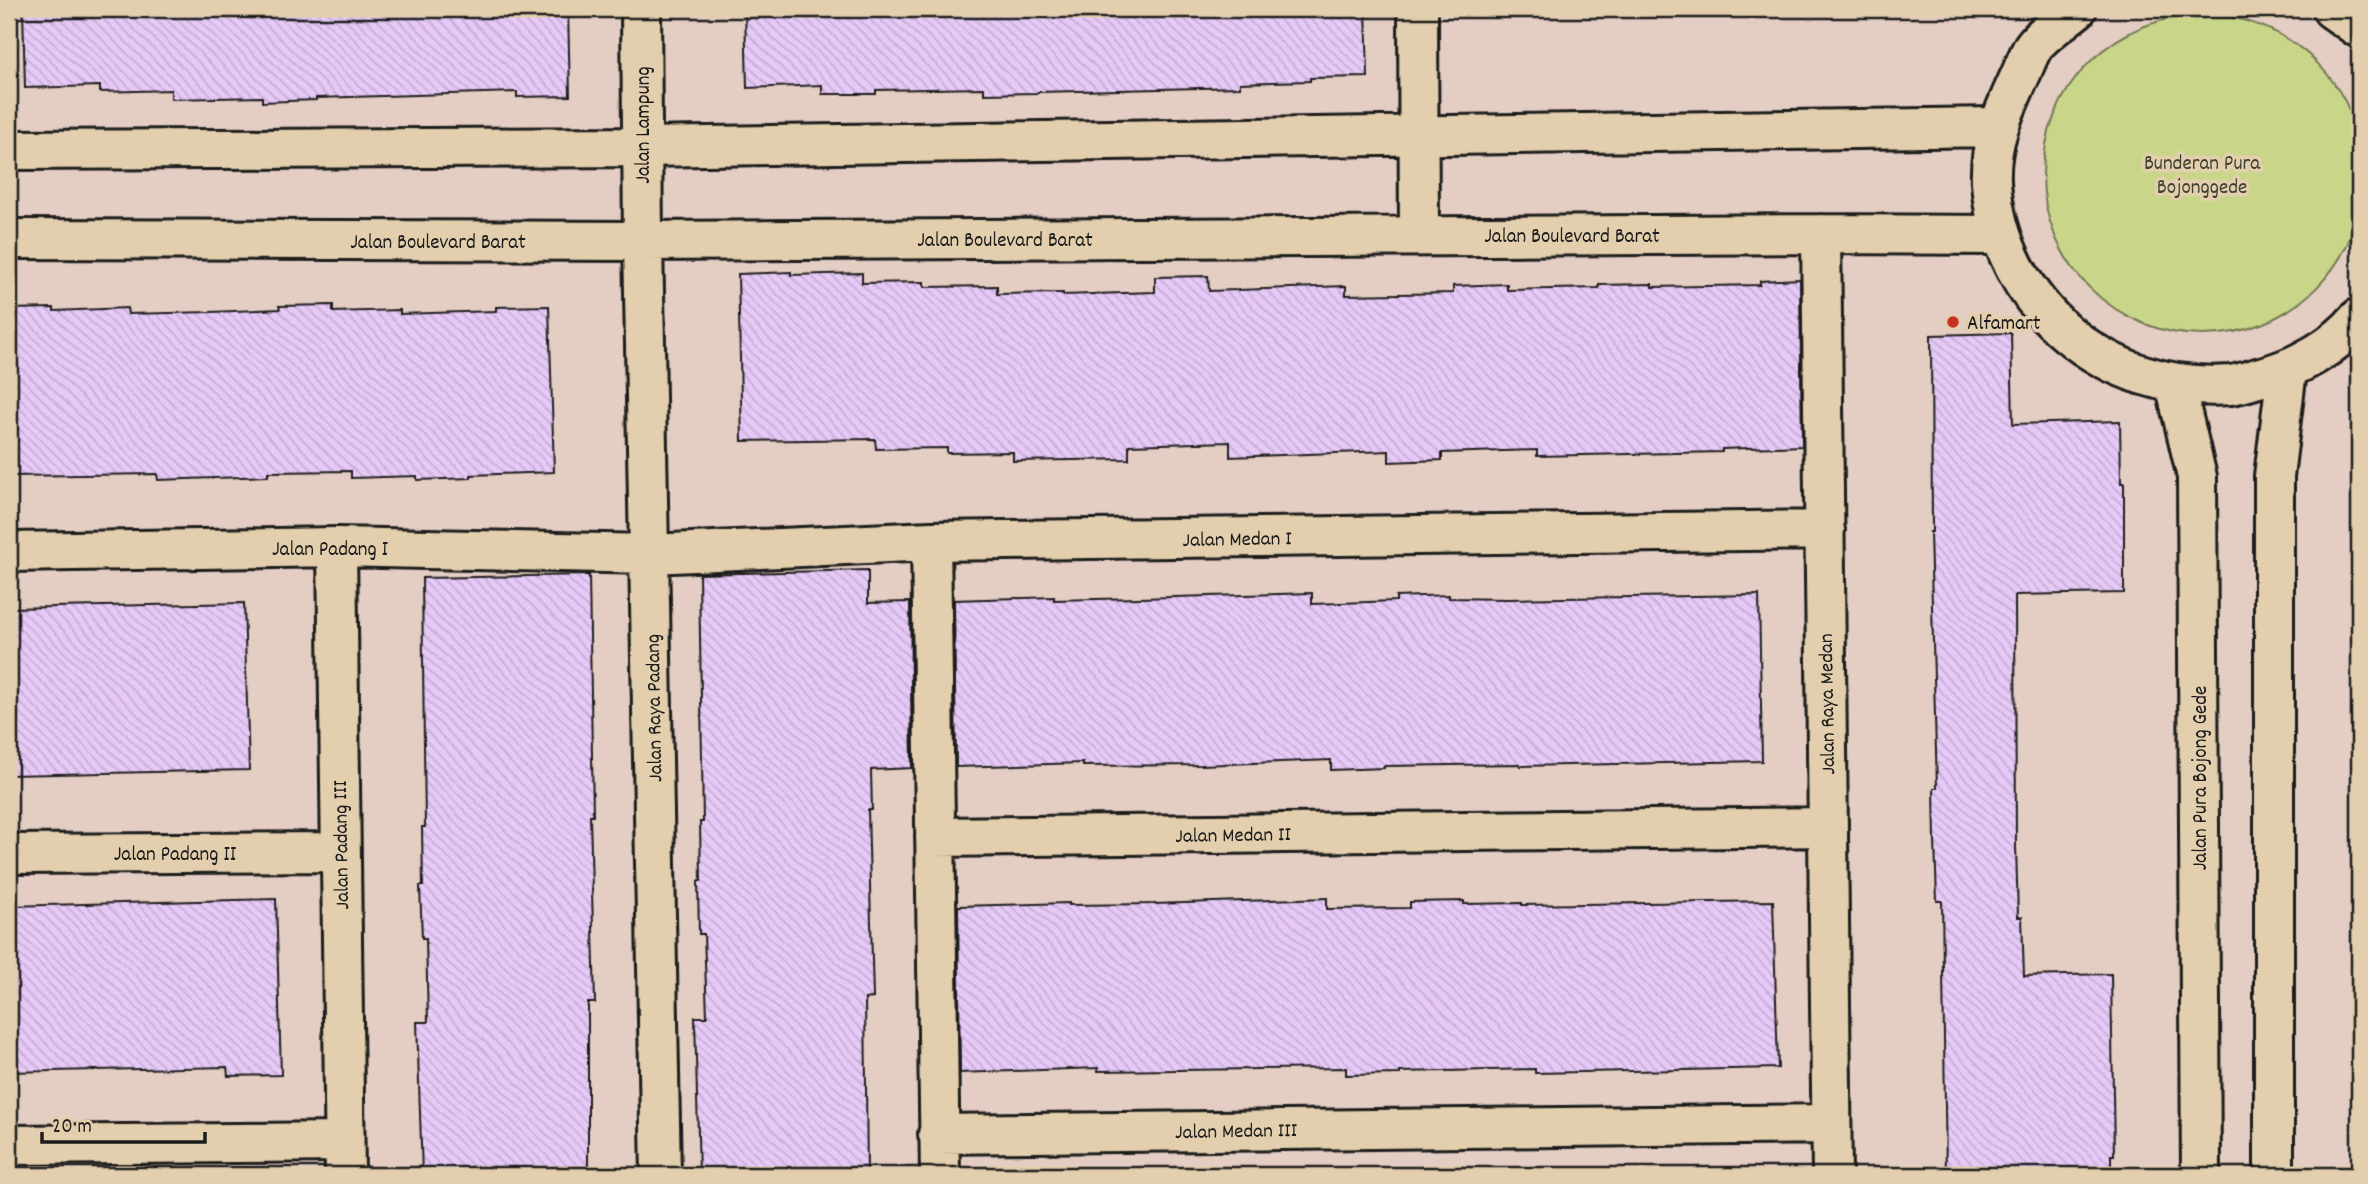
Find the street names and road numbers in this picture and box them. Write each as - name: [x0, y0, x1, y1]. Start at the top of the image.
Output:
- street label: Jalan Lampung: [630, 66, 660, 184]
- street label: Jalan Boulevard Barat: [1484, 223, 1660, 253]
- street label: Jalan Boulevard Barat: [917, 227, 1093, 257]
- street label: Jalan Boulevard Barat: [350, 229, 526, 259]
- street label: Jalan Medan I: [1182, 525, 1292, 557]
- street label: Jalan Padang I: [272, 536, 389, 566]
- street label: Jalan Raya Medan: [1813, 633, 1845, 775]
- street label: Jalan Raya Padang: [640, 634, 672, 782]
- street label: Jalan Pura Bojong Gede: [2187, 686, 2217, 870]
- street label: Jalan Padang III: [327, 780, 359, 910]
- street label: Jalan Medan II: [1175, 821, 1292, 853]
- street label: Jalan Padang II: [114, 841, 237, 871]
- street label: Jalan Medan III: [1175, 1117, 1298, 1149]

